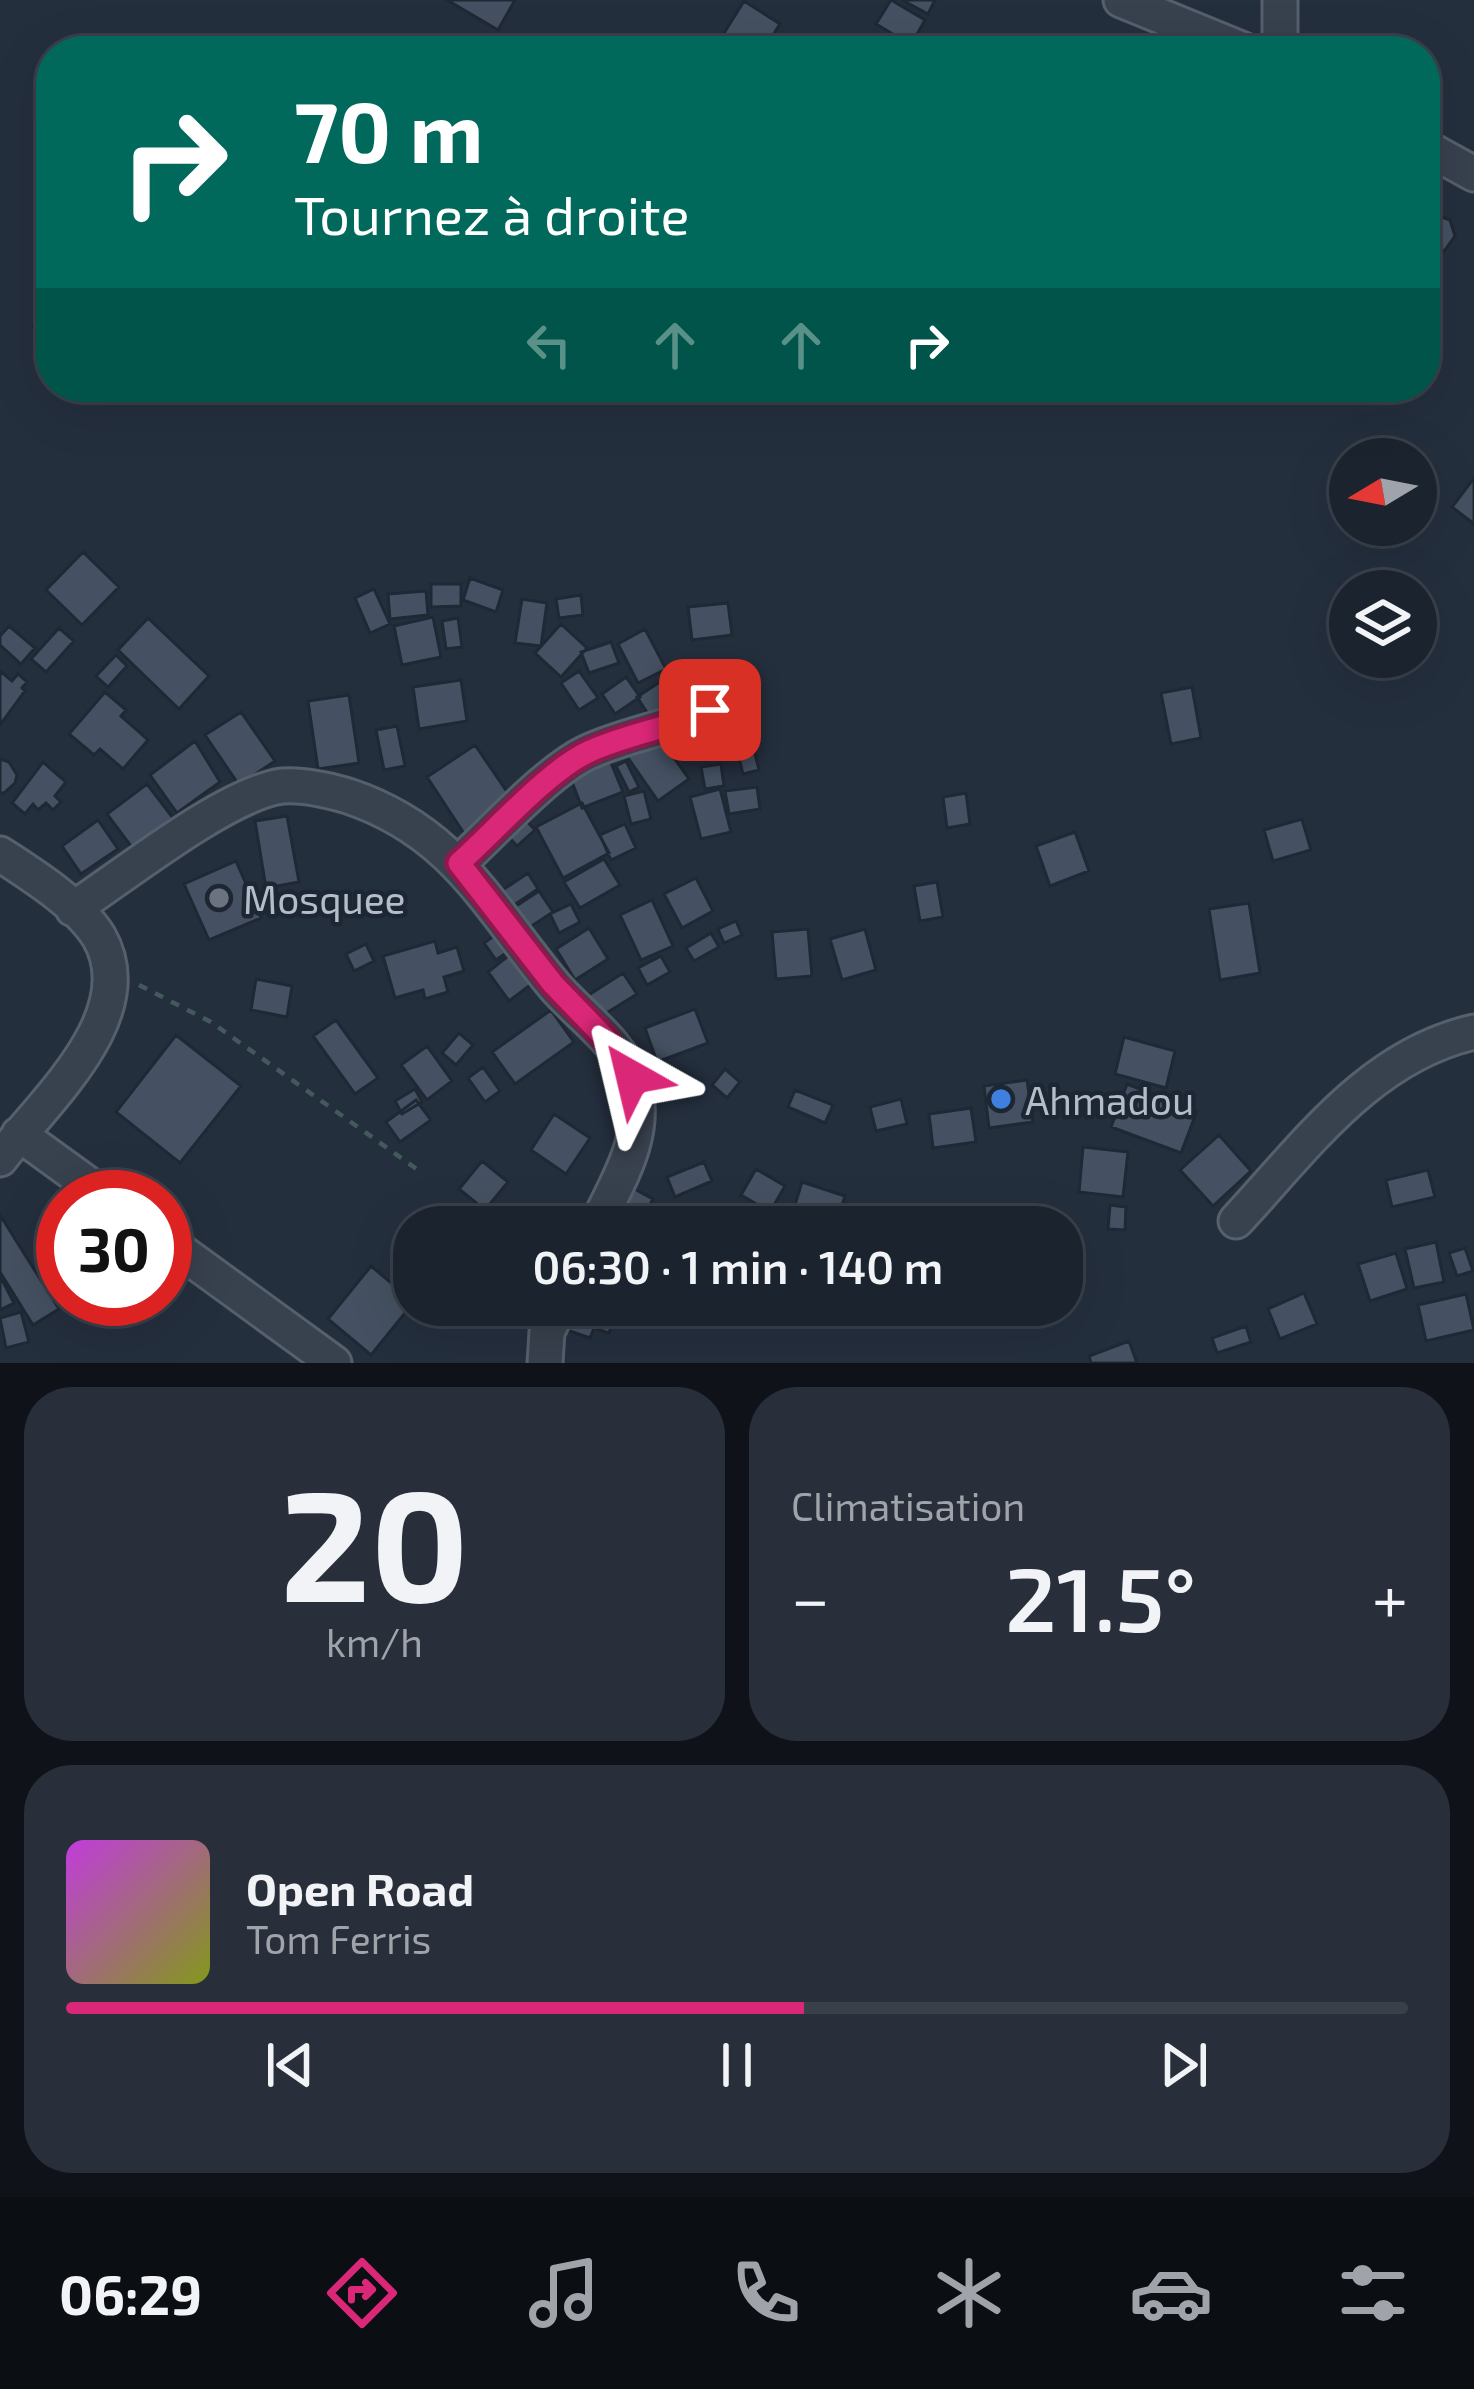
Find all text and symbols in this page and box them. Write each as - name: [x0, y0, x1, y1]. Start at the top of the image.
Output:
- text: 70 m: [294, 79, 484, 180]
- icon: right: [96, 84, 252, 240]
- text: Tournez à droite: [294, 181, 690, 246]
- icon: left: [516, 312, 582, 378]
- icon: ahead: [642, 312, 708, 378]
- icon: ahead: [768, 312, 834, 378]
- icon: right: [894, 312, 960, 378]
- north arrow: [1329, 438, 1437, 546]
- map controls: [1329, 438, 1437, 678]
- button: layers: [1329, 570, 1437, 678]
- pin: [659, 659, 761, 761]
- icon: arrive: [677, 677, 743, 743]
- place label: Mosquee: [243, 875, 406, 922]
- marker: Mosquee: [206, 885, 232, 911]
- position arrow: [569, 1014, 695, 1140]
- place label: Ahmadou: [1025, 1076, 1194, 1123]
- marker: Ahmadou: [988, 1086, 1014, 1112]
- speed limit sign: 30: [36, 1170, 192, 1326]
- text: 06:30 · 1 min · 140 m: [533, 1239, 943, 1293]
- text: 20: [280, 1446, 469, 1633]
- text: Climatisation: [791, 1482, 1025, 1529]
- text: 21.5°: [1005, 1542, 1196, 1650]
- text: −: [791, 1557, 830, 1636]
- text: +: [1372, 1557, 1408, 1636]
- text: km/h: [326, 1618, 423, 1665]
- text: Open Road: [246, 1861, 474, 1915]
- text: Tom Ferris: [246, 1915, 431, 1962]
- icon: previous: [257, 2032, 323, 2098]
- icon: pause: [704, 2032, 770, 2098]
- icon: next: [1151, 2032, 1217, 2098]
- icon: directions: [320, 2251, 404, 2335]
- icon: music: [522, 2251, 606, 2335]
- icon: phone: [724, 2251, 808, 2335]
- icon: climate: [927, 2251, 1011, 2335]
- icon: car: [1129, 2251, 1213, 2335]
- icon: filters: [1331, 2251, 1415, 2335]
- text: 06:29: [59, 2261, 202, 2326]

